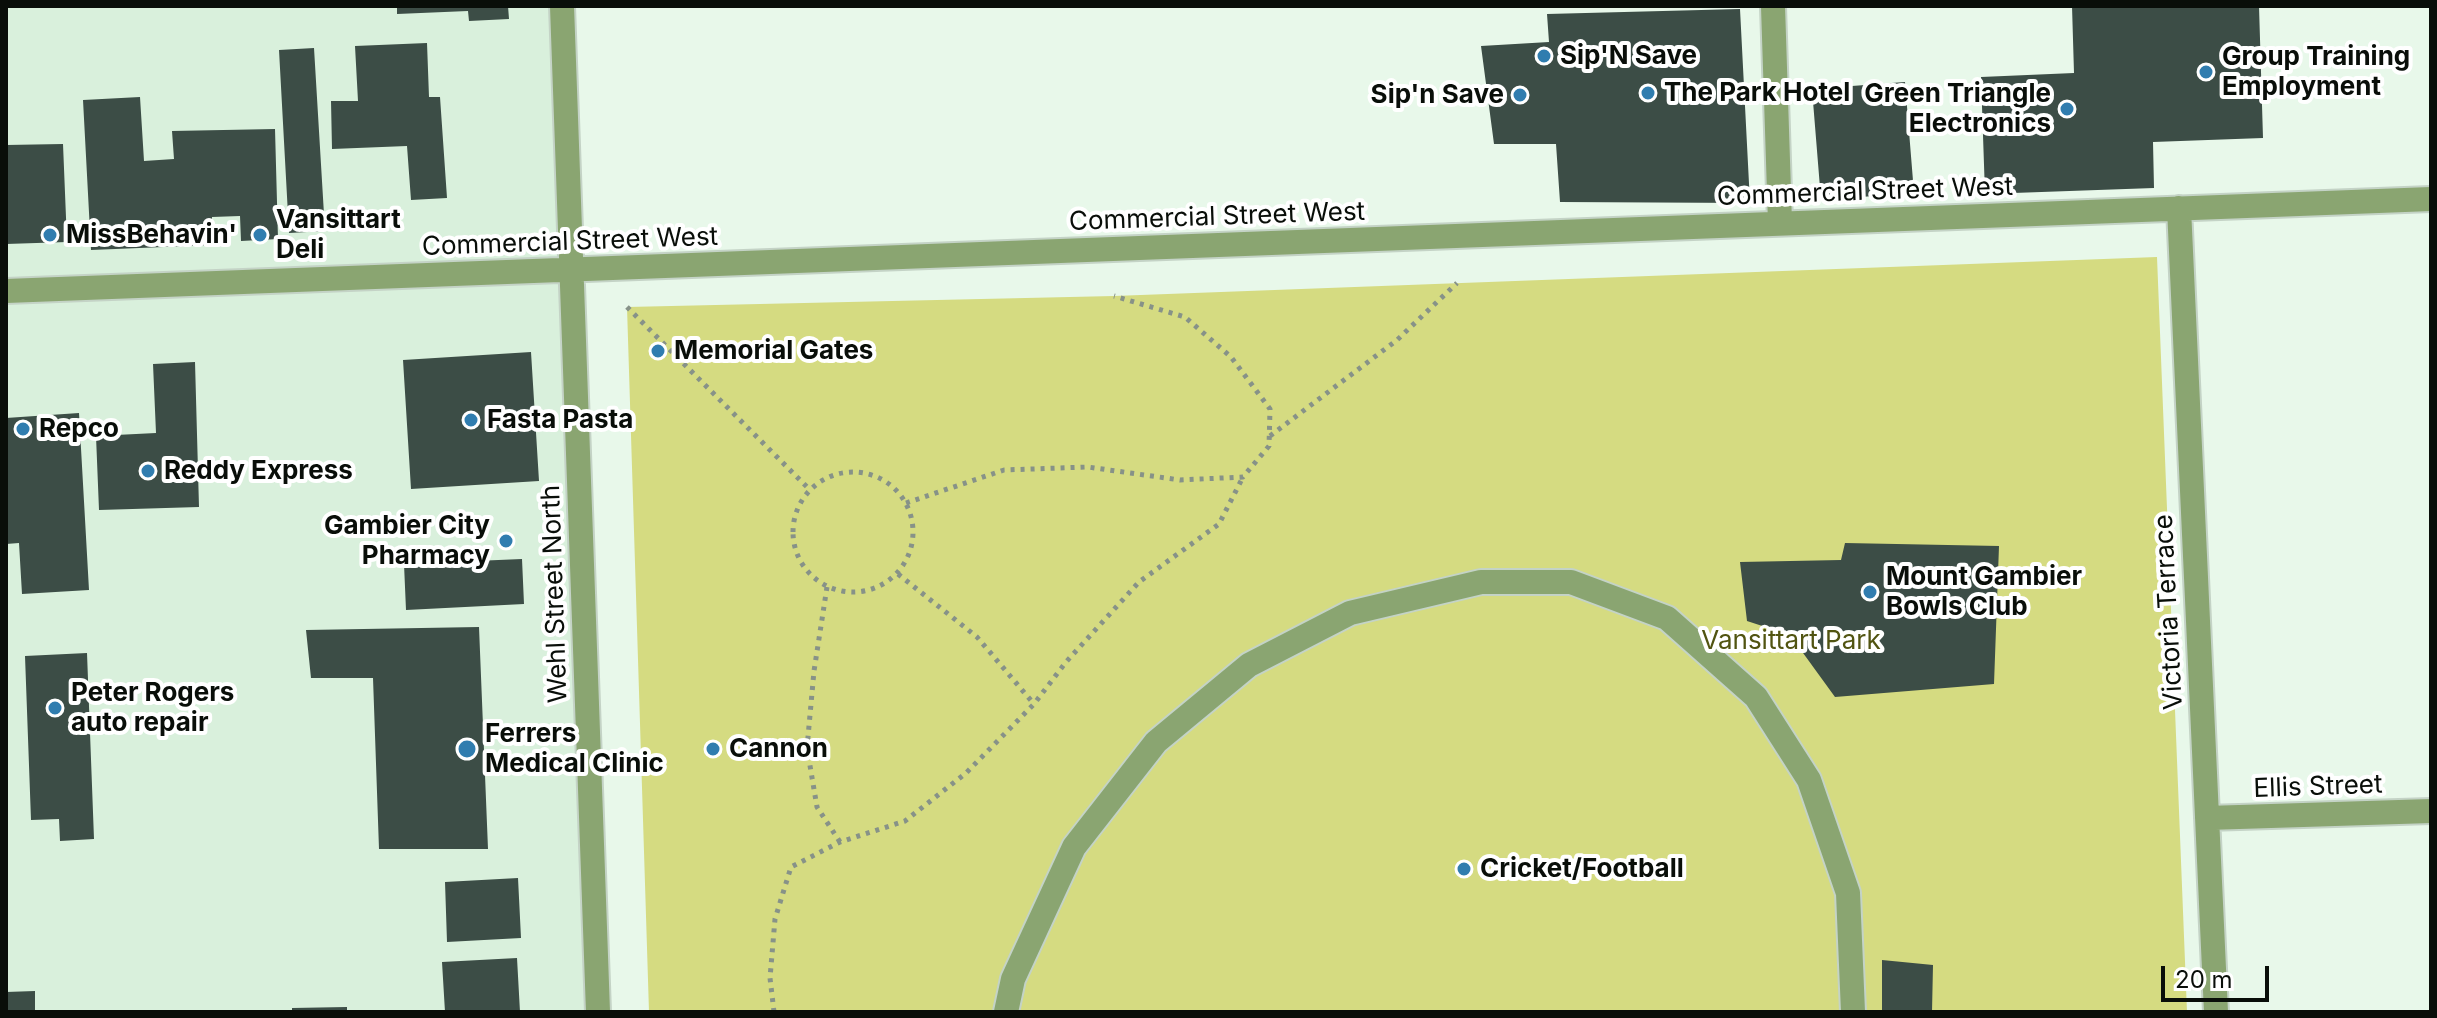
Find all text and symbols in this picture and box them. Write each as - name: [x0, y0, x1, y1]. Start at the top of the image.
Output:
- place label: Sip'N Save: [1560, 40, 1697, 72]
- place label: Group Training Employment: [2222, 41, 2410, 102]
- marker: Sip'N Save: [1535, 47, 1553, 65]
- marker: Group Training Employment: [2197, 63, 2215, 81]
- place label: The Park Hotel: [1664, 77, 1850, 109]
- place label: Green Triangle Electronics: [1864, 78, 2051, 140]
- place label: Sip'n Save: [1371, 79, 1504, 111]
- marker: The Park Hotel: [1639, 84, 1657, 102]
- marker: Sip'n Save: [1511, 86, 1529, 104]
- marker: Green Triangle Electronics: [2058, 100, 2076, 118]
- street label: Commercial Street West: [1716, 171, 2014, 213]
- street label: Commercial Street West: [1068, 196, 1366, 238]
- place label: Vansittart Deli: [276, 204, 401, 266]
- place label: MissBehavin': [66, 219, 237, 251]
- street label: Commercial Street West: [421, 221, 719, 263]
- marker: MissBehavin': [41, 226, 59, 244]
- marker: Vansittart Deli: [251, 226, 269, 244]
- place label: Memorial Gates: [674, 335, 873, 367]
- marker: Memorial Gates: [649, 342, 667, 360]
- place label: Fasta Pasta: [487, 404, 633, 436]
- marker: Fasta Pasta: [462, 411, 480, 429]
- place label: Repco: [39, 413, 119, 445]
- marker: Repco: [14, 420, 32, 438]
- place label: Reddy Express: [164, 455, 353, 487]
- marker: Reddy Express: [139, 462, 157, 480]
- street label: Wehl Street North: [536, 484, 574, 704]
- place label: Gambier City Pharmacy: [324, 510, 490, 572]
- street label: Victoria Terrace: [2148, 513, 2190, 711]
- marker: Gambier City Pharmacy: [497, 532, 515, 550]
- place label: Mount Gambier Bowls Club: [1886, 561, 2082, 622]
- marker: Mount Gambier Bowls Club: [1861, 583, 1879, 601]
- park label: Vansittart Park: [1701, 625, 1881, 657]
- place label: Peter Rogers auto repair: [71, 677, 234, 738]
- marker: Peter Rogers auto repair: [46, 699, 64, 717]
- place label: Ferrers Medical Clinic: [485, 718, 664, 780]
- place label: Cannon: [729, 733, 828, 765]
- marker: Ferrers Medical Clinic: [456, 738, 478, 760]
- marker: Cannon: [704, 740, 722, 758]
- street label: Ellis Street: [2253, 769, 2383, 805]
- place label: Cricket/Football: [1480, 853, 1684, 885]
- marker: Cricket/Football: [1455, 860, 1473, 878]
- scale bar: [2165, 950, 2273, 1000]
- text: 20 m: [2175, 965, 2233, 994]

